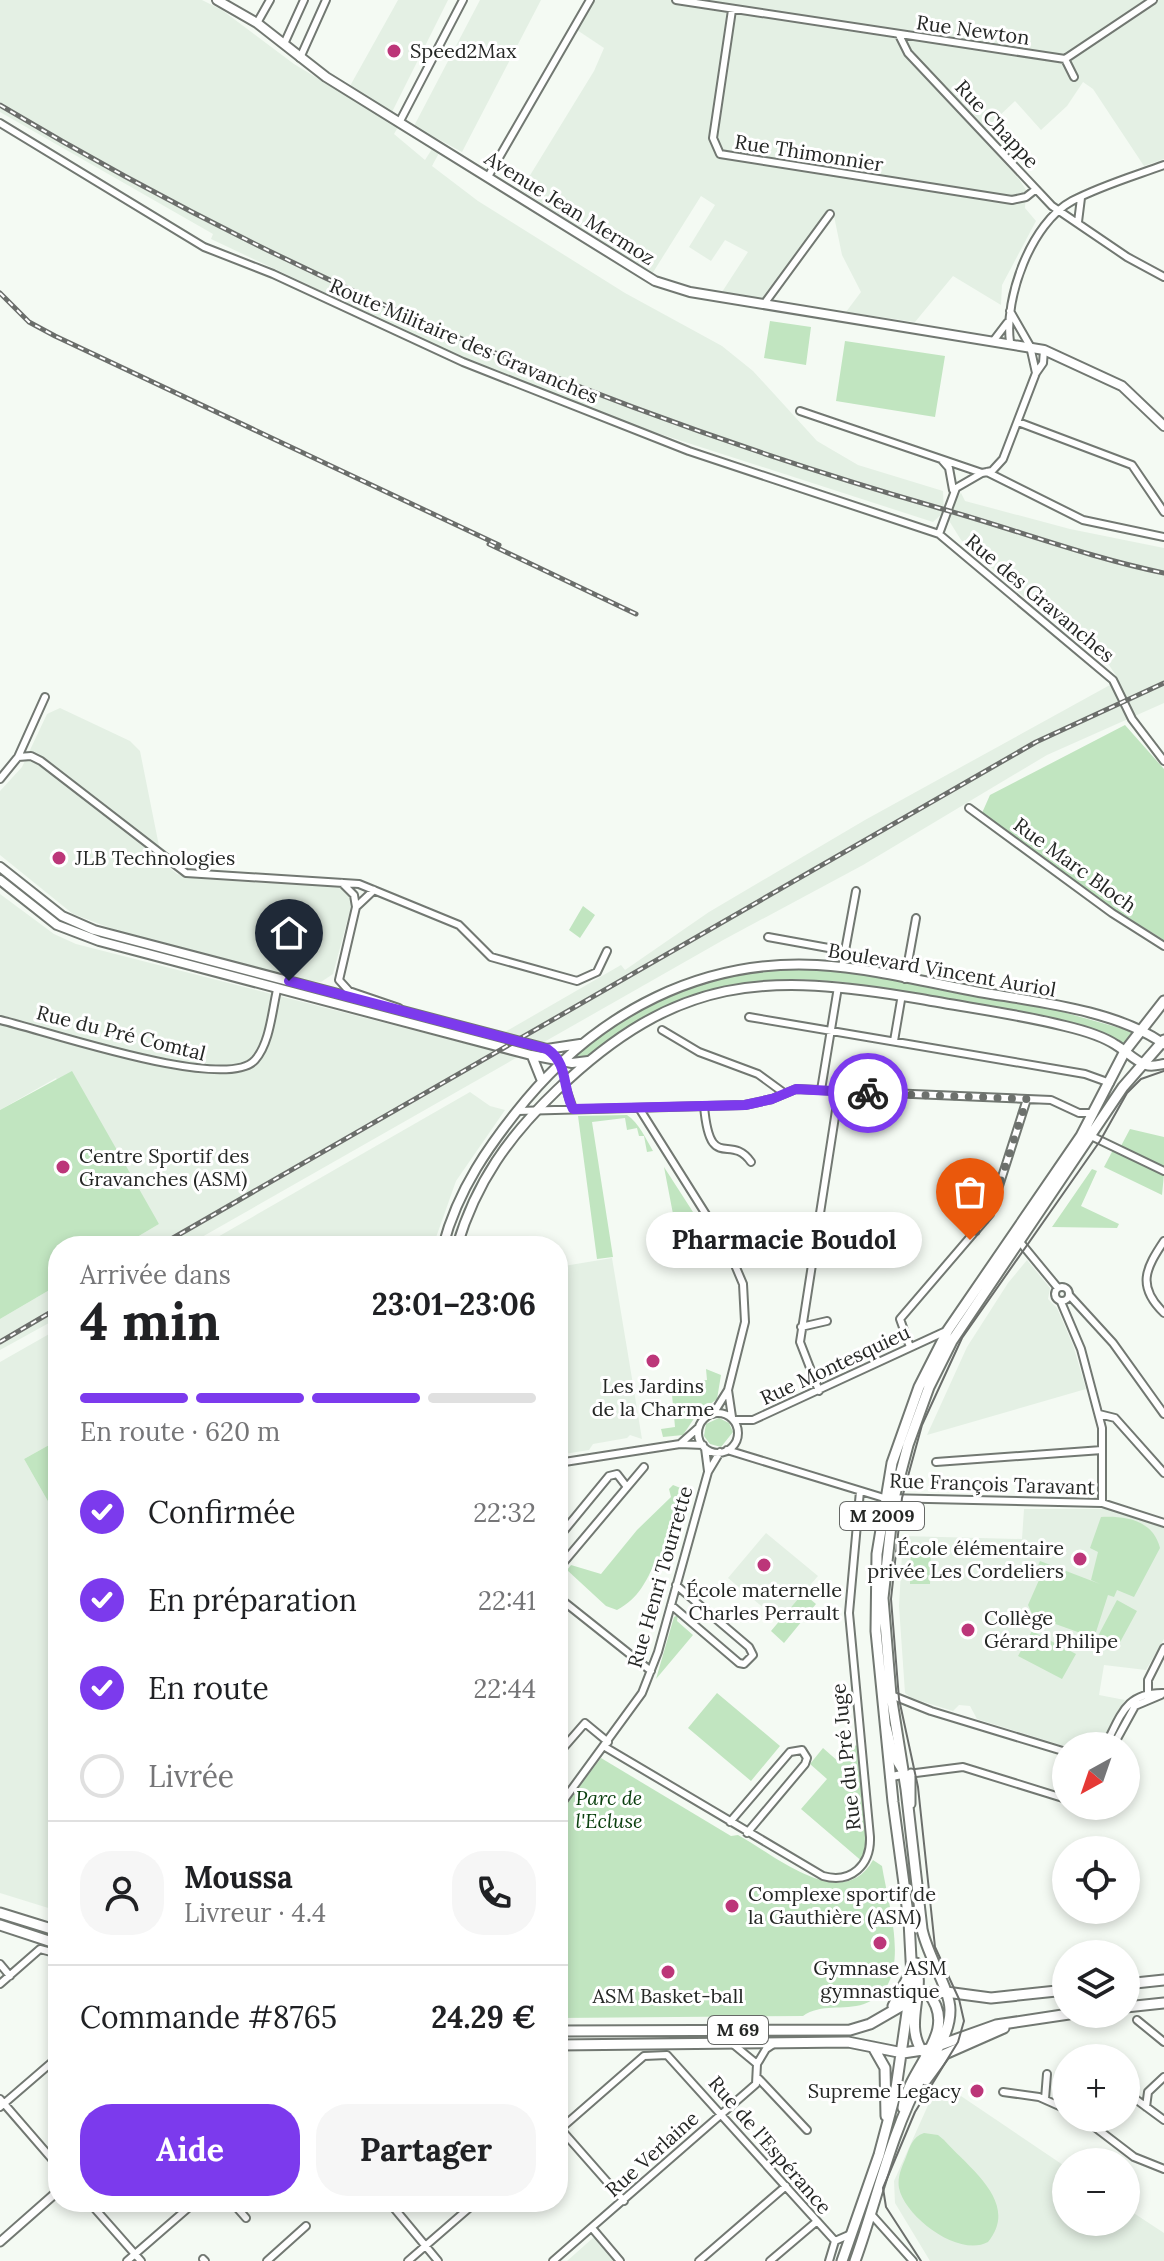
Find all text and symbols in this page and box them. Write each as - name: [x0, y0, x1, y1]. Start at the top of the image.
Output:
- street label: Rue Newton: [915, 9, 1031, 50]
- place label: Speed2Max: [410, 38, 517, 63]
- marker: Speed2Max: [385, 42, 403, 60]
- street label: Rue Chappe: [950, 74, 1045, 173]
- street label: Rue Thimonnier: [733, 128, 885, 177]
- street label: Avenue Jean Mermoz: [480, 144, 660, 270]
- street label: Route Militaire des Gravanches: [326, 272, 602, 409]
- street label: Rue des Gravanches: [961, 528, 1120, 667]
- street label: Rue Marc Bloch: [1009, 812, 1142, 918]
- place label: JLB Technologies: [74, 845, 235, 870]
- marker: JLB Technologies: [50, 849, 68, 867]
- pin: [255, 899, 323, 981]
- icon: home: [267, 911, 311, 955]
- street label: Boulevard Vincent Auriol: [826, 937, 1058, 1002]
- street label: Rue du Pré Comtal: [34, 999, 208, 1066]
- courier: [828, 1053, 908, 1133]
- icon: bike: [846, 1071, 890, 1115]
- place label: Centre Sportif des Gravanches (ASM): [79, 1143, 249, 1192]
- marker: Centre Sportif des Gravanches (ASM): [54, 1158, 72, 1176]
- pin: [936, 1158, 1004, 1240]
- icon: bag: [948, 1170, 992, 1214]
- callout: Pharmacie Boudol: [646, 1212, 922, 1268]
- text: Pharmacie Boudol: [671, 1223, 897, 1256]
- text: Arrivée dans: [80, 1258, 231, 1291]
- text: 23:01–23:06: [372, 1285, 536, 1323]
- text: 4 min: [80, 1288, 220, 1354]
- street label: Rue Montesquieu: [756, 1319, 914, 1410]
- marker: Les Jardins de la Charme: [644, 1352, 662, 1370]
- place label: Les Jardins de la Charme: [592, 1373, 715, 1421]
- text: En route · 620 m: [80, 1415, 280, 1448]
- street label: Rue François Taravant: [889, 1467, 1096, 1500]
- street label: Rue Henri Tourrette: [622, 1483, 698, 1671]
- icon: check: [80, 1490, 124, 1534]
- text: Confirmée: [148, 1493, 296, 1531]
- text: 22:32: [473, 1496, 536, 1529]
- road number: M 2009: [840, 1502, 924, 1530]
- place label: École élémentaire privée Les Cordeliers: [867, 1535, 1064, 1583]
- marker: École élémentaire privée Les Cordeliers: [1071, 1550, 1089, 1568]
- marker: École maternelle Charles Perrault: [755, 1556, 773, 1574]
- place label: École maternelle Charles Perrault: [686, 1577, 842, 1625]
- icon: check: [80, 1578, 124, 1622]
- text: En préparation: [148, 1581, 357, 1619]
- text: 22:41: [478, 1584, 536, 1617]
- place label: Collège Gérard Philipe: [984, 1605, 1118, 1653]
- marker: Collège Gérard Philipe: [959, 1621, 977, 1639]
- icon: check: [80, 1666, 124, 1710]
- text: En route: [148, 1669, 269, 1707]
- text: 22:44: [473, 1672, 536, 1705]
- street label: Rue du Pré Juge: [825, 1682, 866, 1832]
- north arrow: [1052, 1732, 1140, 1820]
- map controls: [1052, 1732, 1140, 2236]
- text: Livrée: [148, 1757, 234, 1795]
- park label: Parc de l'Ecluse: [575, 1785, 643, 1833]
- button: locate: [1052, 1836, 1140, 1924]
- button: person: [80, 1851, 164, 1935]
- button: phone: [452, 1851, 536, 1935]
- text: Moussa: [184, 1858, 293, 1896]
- place label: Complexe sportif de la Gauthière (ASM): [748, 1881, 936, 1930]
- text: Livreur · 4.4: [184, 1896, 326, 1929]
- marker: Complexe sportif de la Gauthière (ASM): [723, 1897, 741, 1915]
- marker: Gymnase ASM gymnastique: [871, 1934, 889, 1952]
- button: layers: [1052, 1940, 1140, 2028]
- place label: Gymnase ASM gymnastique: [813, 1955, 947, 2003]
- marker: ASM Basket-ball: [659, 1963, 677, 1981]
- place label: ASM Basket-ball: [591, 1983, 744, 2008]
- text: Commande #8765: [80, 1998, 337, 2036]
- text: 24.29 €: [431, 1998, 536, 2036]
- road number: M 69: [708, 2016, 768, 2044]
- button: +: [1052, 2044, 1140, 2132]
- street label: Rue de l'Espérance: [704, 2070, 837, 2219]
- place label: Supreme Legacy: [808, 2078, 961, 2103]
- marker: Supreme Legacy: [968, 2082, 986, 2100]
- button: Aide: [80, 2104, 300, 2196]
- button: Partager: [316, 2104, 536, 2196]
- street label: Rue Verlaine: [600, 2105, 703, 2202]
- button: −: [1052, 2148, 1140, 2236]

